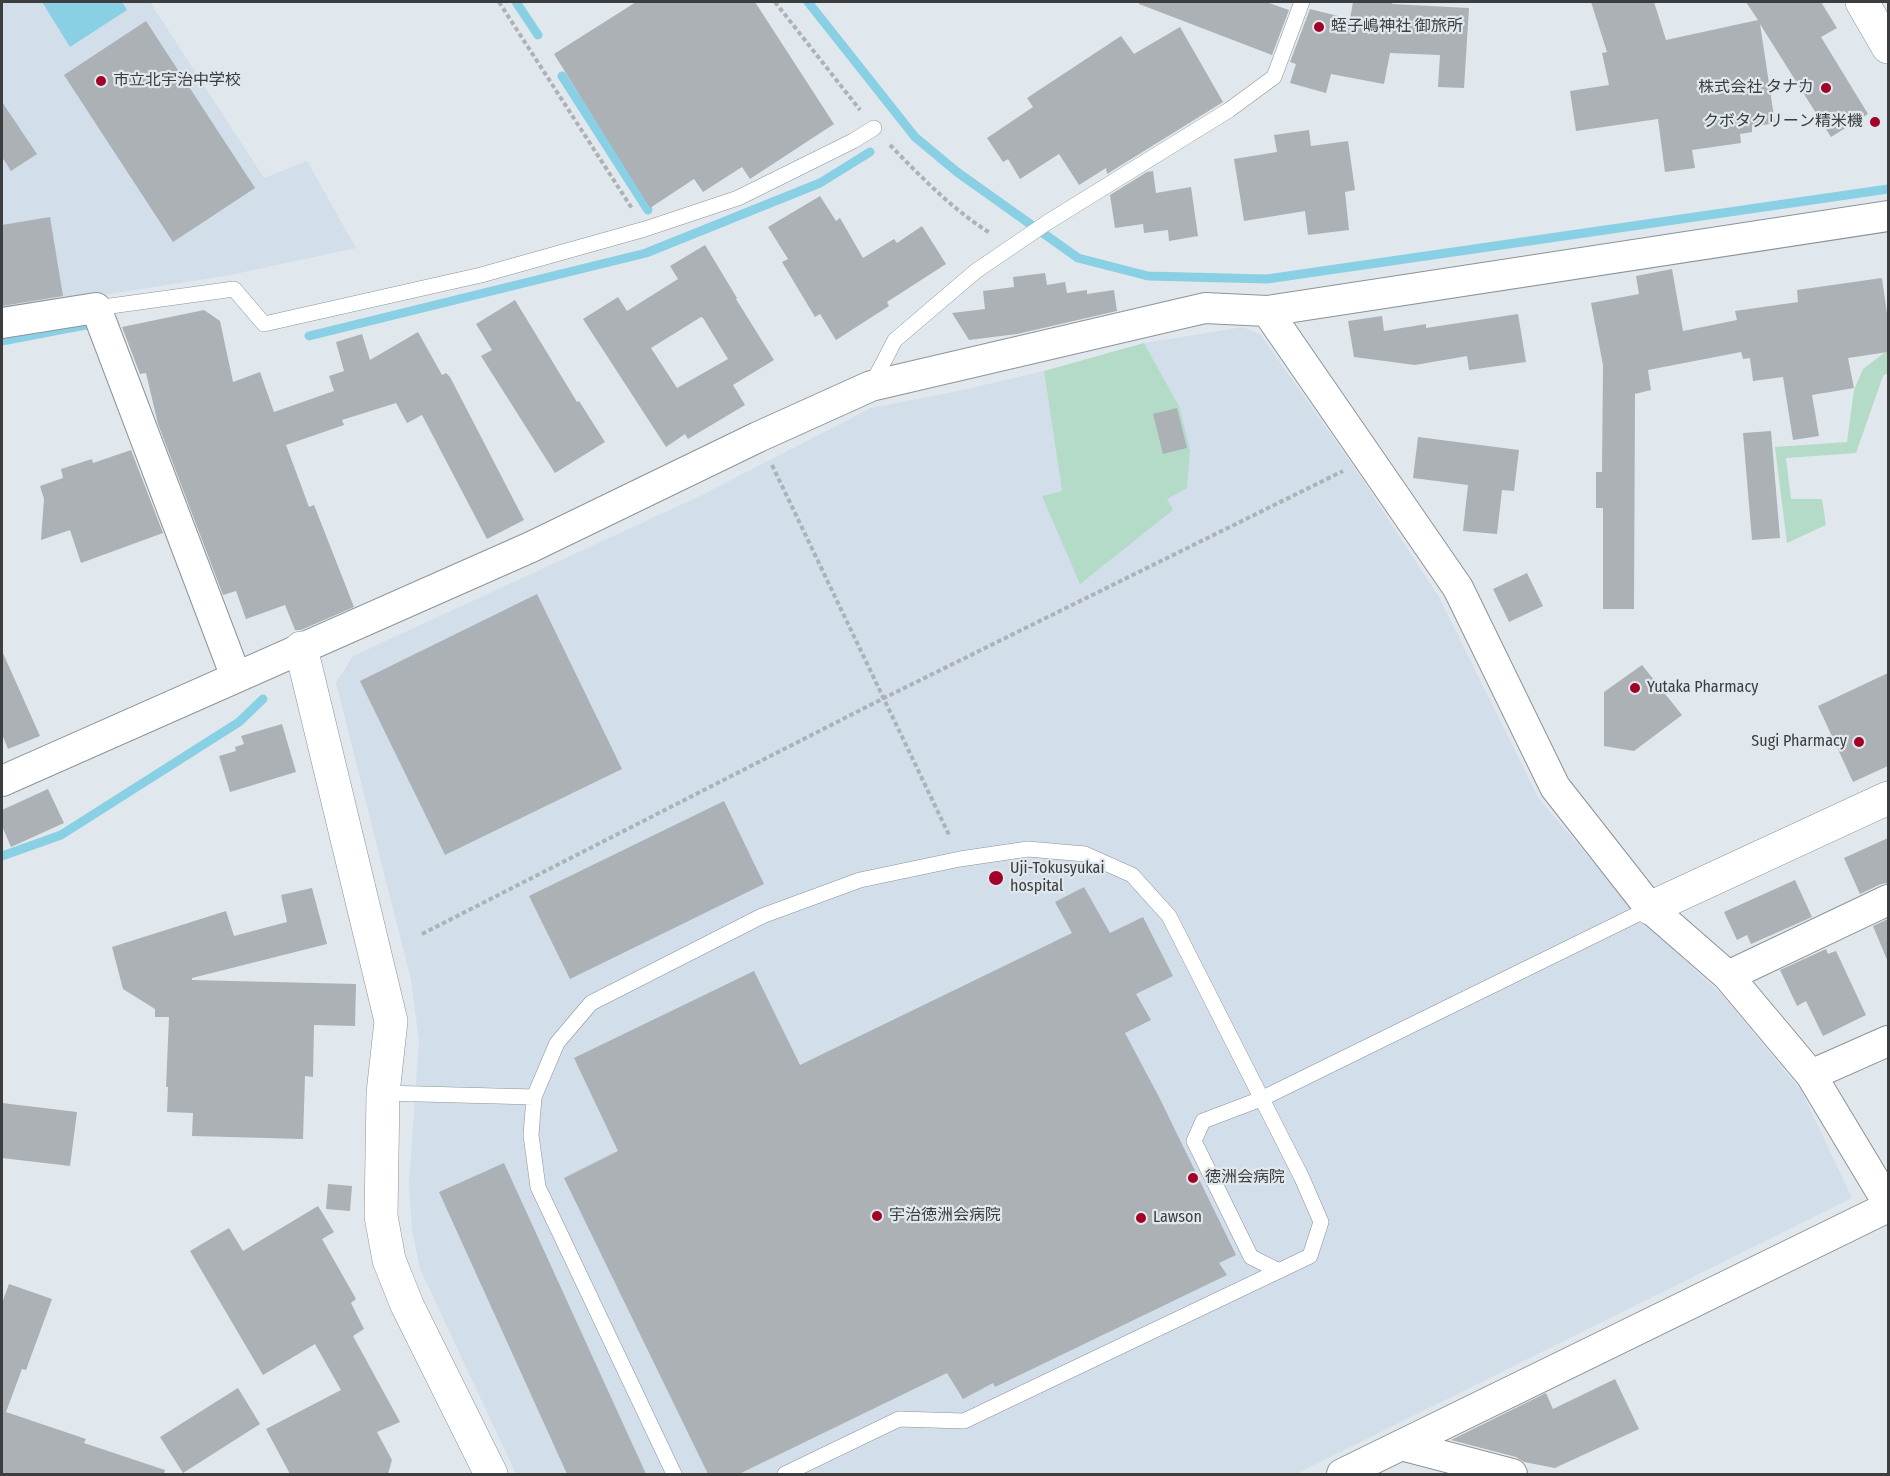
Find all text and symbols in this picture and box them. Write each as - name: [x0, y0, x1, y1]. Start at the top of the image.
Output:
- place label: 蛭子嶋神社 御旅所: [1331, 17, 1463, 37]
- marker: 蛭子嶋神社 御旅所: [1312, 20, 1326, 34]
- place label: 市立北宇治中学校: [113, 71, 241, 91]
- marker: 市立北宇治中学校: [94, 74, 108, 88]
- place label: 株式会社 タナカ: [1698, 78, 1814, 98]
- marker: 株式会社 タナカ: [1819, 81, 1833, 95]
- place label: クボタクリーン精米機: [1703, 112, 1863, 132]
- marker: クボタクリーン精米機: [1868, 115, 1882, 129]
- place label: Yutaka Pharmacy: [1647, 678, 1758, 698]
- marker: Yutaka Pharmacy: [1628, 681, 1642, 695]
- place label: Sugi Pharmacy: [1751, 732, 1847, 752]
- marker: Sugi Pharmacy: [1852, 735, 1866, 749]
- place label: Uji-Tokusyukai hospital: [1010, 859, 1104, 897]
- marker: Uji-Tokusyukai hospital: [987, 869, 1005, 887]
- place label: 徳洲会病院: [1205, 1168, 1285, 1188]
- marker: 徳洲会病院: [1186, 1171, 1200, 1185]
- place label: 宇治徳洲会病院: [889, 1206, 1001, 1226]
- place label: Lawson: [1153, 1208, 1202, 1228]
- marker: 宇治徳洲会病院: [870, 1209, 884, 1223]
- marker: Lawson: [1134, 1211, 1148, 1225]

